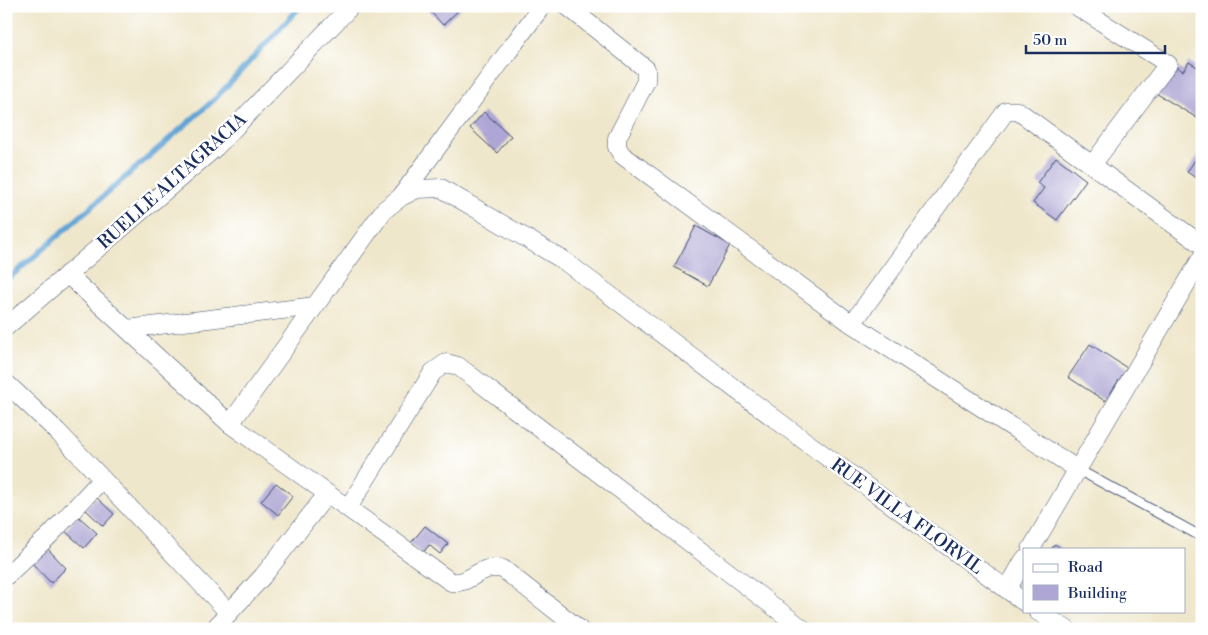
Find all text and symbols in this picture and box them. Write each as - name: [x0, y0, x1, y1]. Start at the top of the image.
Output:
- scale bar: [1026, 22, 1164, 54]
- text: 50 m: [1033, 31, 1067, 50]
- street label: RUELLE ALTAGRACIA: [93, 108, 252, 255]
- street label: RUE VILLA FLORVIL: [826, 453, 987, 579]
- legend: [1023, 548, 1186, 612]
- text: Road: [1068, 558, 1103, 577]
- text: Building: [1067, 584, 1127, 603]

